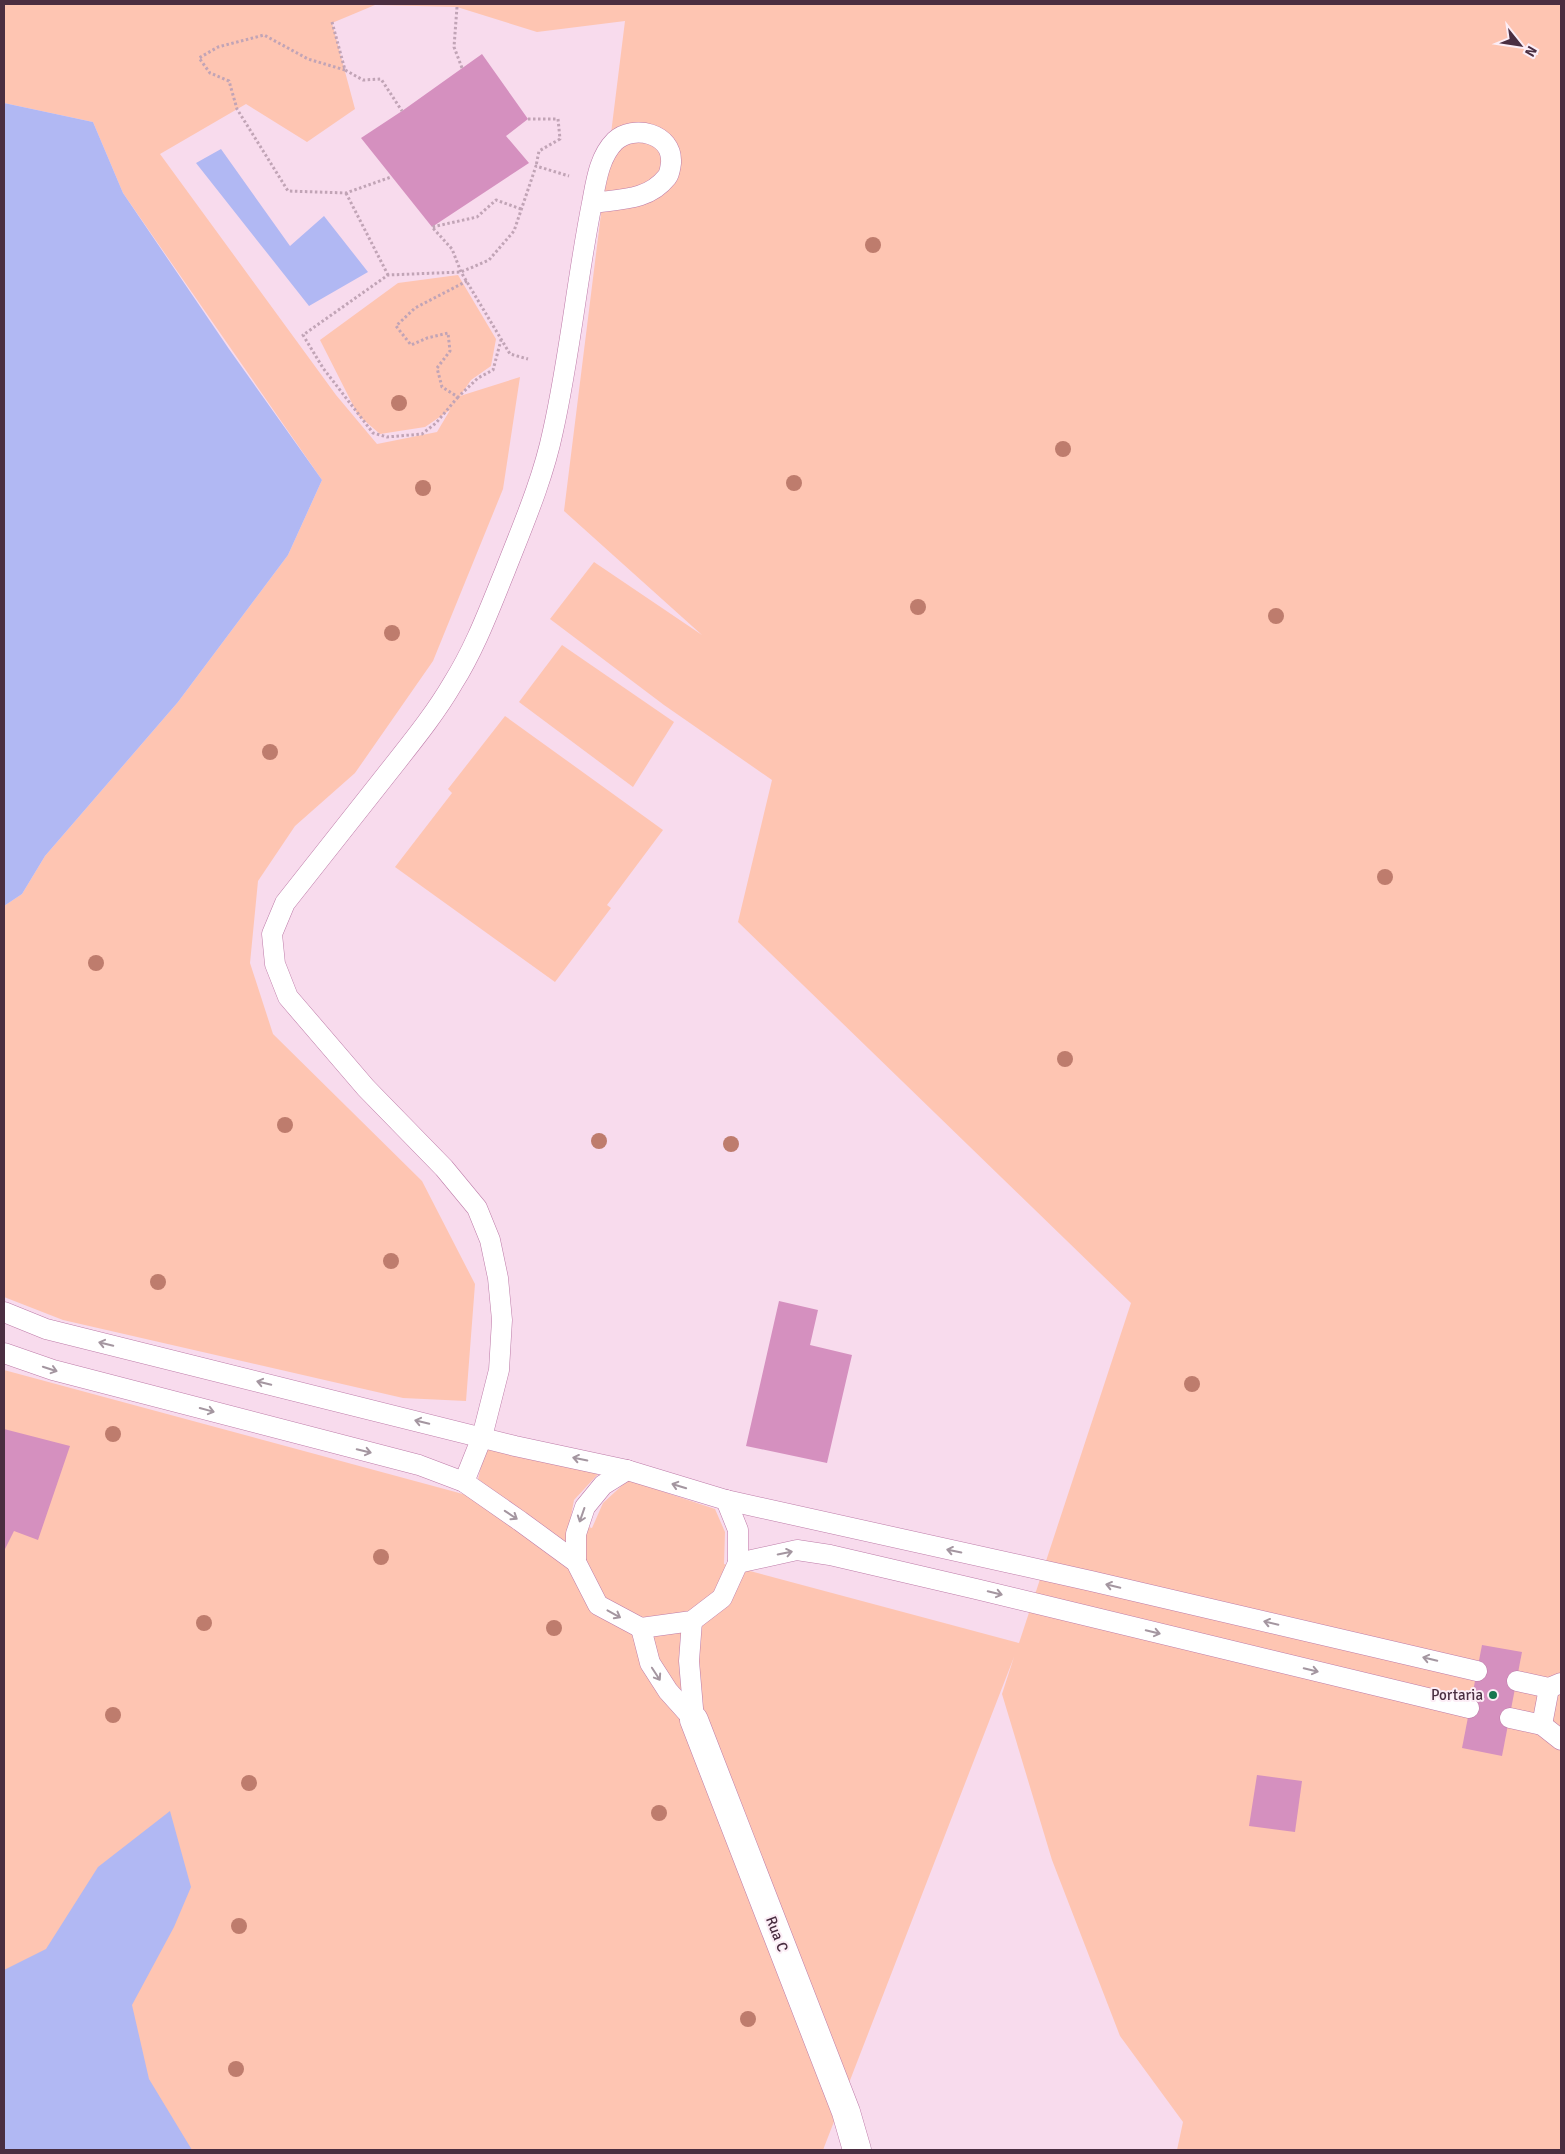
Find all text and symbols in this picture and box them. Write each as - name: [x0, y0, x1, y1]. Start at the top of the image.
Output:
- north arrow: [1495, 20, 1545, 70]
- text: N: [1521, 43, 1541, 60]
- one-way arrow: [99, 1339, 115, 1348]
- one-way arrow: [41, 1364, 57, 1374]
- one-way arrow: [256, 1378, 272, 1387]
- one-way arrow: [198, 1406, 214, 1415]
- one-way arrow: [414, 1417, 430, 1426]
- one-way arrow: [356, 1447, 372, 1456]
- one-way arrow: [572, 1454, 588, 1464]
- one-way arrow: [671, 1480, 687, 1490]
- one-way arrow: [577, 1507, 586, 1523]
- one-way arrow: [504, 1510, 518, 1520]
- one-way arrow: [947, 1546, 963, 1555]
- one-way arrow: [777, 1547, 793, 1557]
- one-way arrow: [1105, 1581, 1121, 1590]
- one-way arrow: [987, 1589, 1003, 1599]
- one-way arrow: [606, 1610, 621, 1619]
- one-way arrow: [1264, 1618, 1280, 1627]
- one-way arrow: [1145, 1628, 1161, 1637]
- one-way arrow: [1422, 1654, 1438, 1664]
- one-way arrow: [652, 1666, 662, 1680]
- one-way arrow: [1303, 1666, 1319, 1675]
- place label: Portaria: [1431, 1686, 1483, 1704]
- marker: Portaria: [1487, 1689, 1499, 1701]
- street label: Rua C: [762, 1914, 792, 1954]

